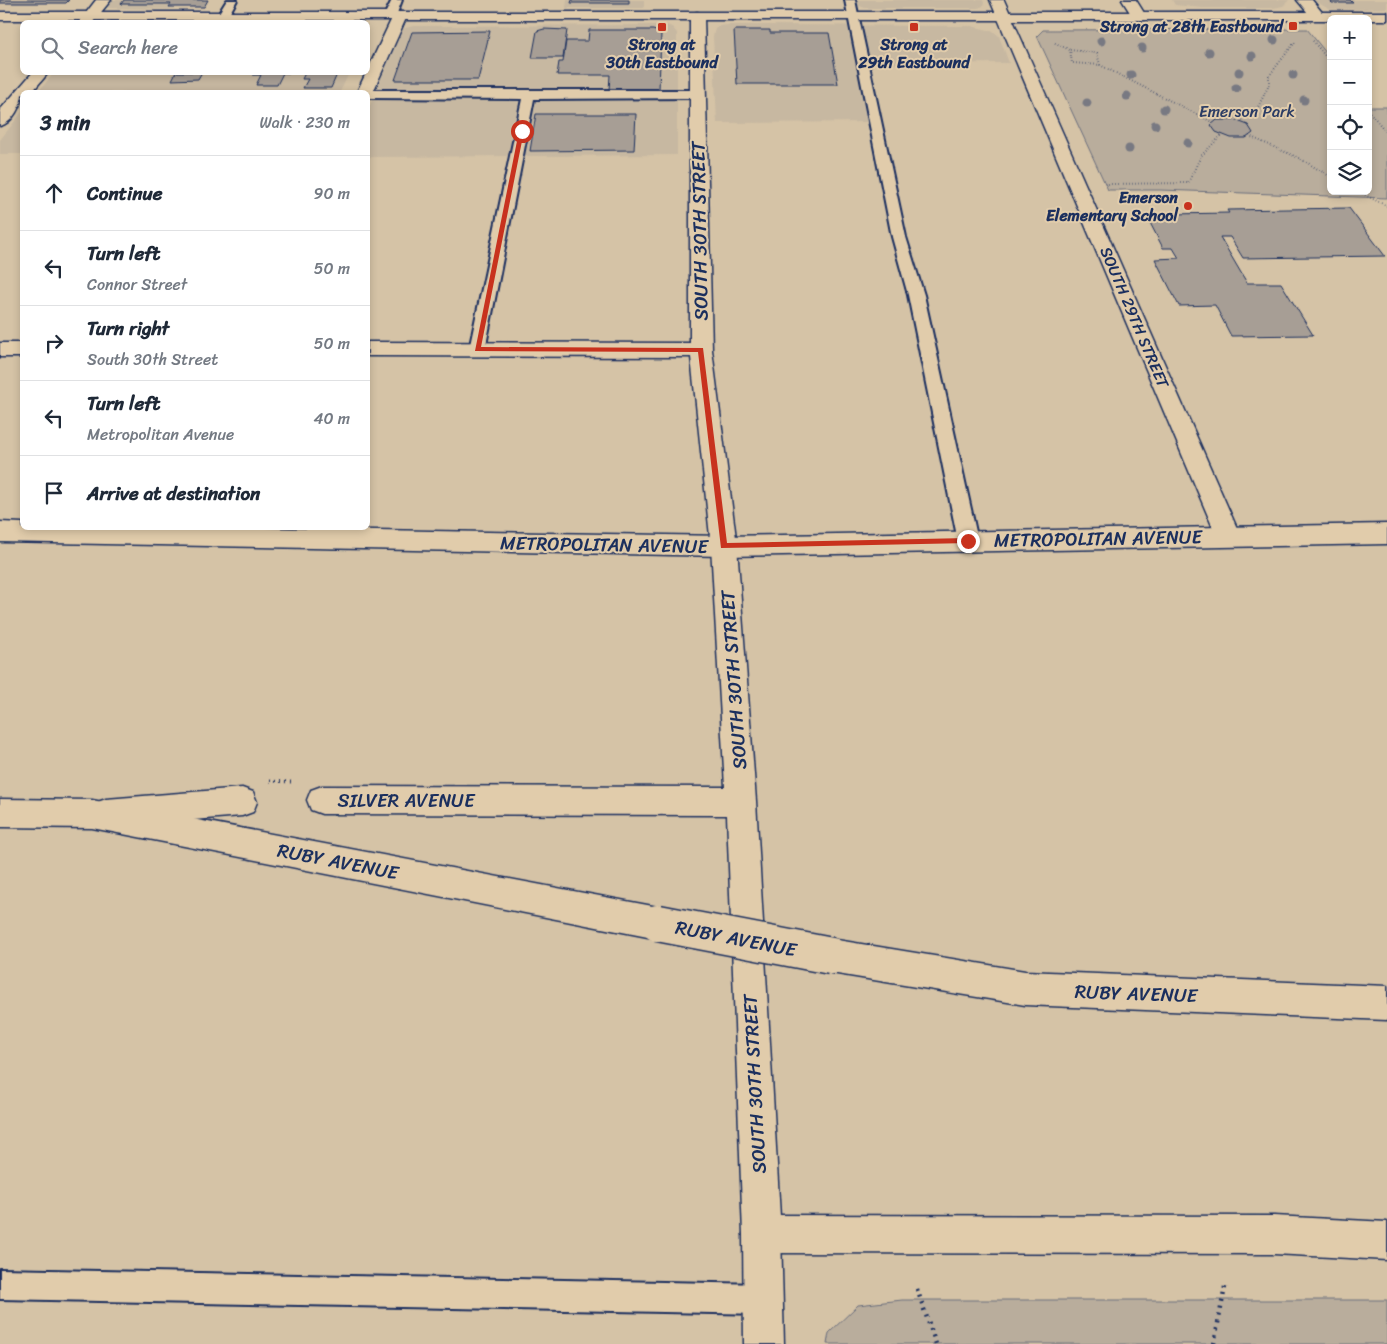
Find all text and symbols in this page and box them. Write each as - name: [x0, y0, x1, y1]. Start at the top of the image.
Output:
- place label: Strong at 28th Eastbound: [1099, 12, 1285, 41]
- map controls: [1327, 15, 1372, 195]
- button: +: [1327, 15, 1372, 60]
- search box: [20, 20, 370, 75]
- marker: Strong at 28th Eastbound: [1287, 20, 1299, 32]
- marker: Strong at 30th Eastbound: [656, 21, 668, 33]
- marker: Strong at 29th Eastbound: [908, 21, 920, 33]
- place label: Strong at 30th Eastbound: [605, 30, 719, 77]
- place label: Strong at 29th Eastbound: [857, 30, 971, 77]
- text: Search here: [78, 31, 178, 64]
- icon: search: [38, 34, 66, 62]
- button: −: [1327, 60, 1372, 105]
- park label: Emerson Park: [1199, 97, 1295, 126]
- text: 3 min: [40, 104, 90, 142]
- button: locate: [1327, 105, 1372, 150]
- text: Walk · 230 m: [259, 108, 350, 137]
- route start: [511, 120, 534, 143]
- street label: SOUTH 30TH STREET: [681, 139, 718, 321]
- button: layers: [1327, 150, 1372, 195]
- text: Continue: [87, 177, 163, 210]
- icon: ahead: [40, 179, 68, 207]
- text: 90 m: [314, 179, 350, 208]
- place label: Emerson Elementary School: [1046, 183, 1179, 230]
- marker: Emerson Elementary School: [1182, 200, 1194, 212]
- text: Turn left: [87, 237, 160, 270]
- street label: SOUTH 29TH STREET: [1092, 242, 1178, 393]
- icon: left: [40, 254, 68, 282]
- text: 50 m: [314, 254, 350, 283]
- text: Connor Street: [87, 270, 187, 299]
- text: Turn right: [87, 312, 169, 345]
- icon: right: [40, 329, 68, 357]
- text: 50 m: [314, 329, 350, 358]
- text: South 30th Street: [87, 345, 218, 374]
- text: Turn left: [87, 387, 160, 420]
- icon: left: [40, 404, 68, 432]
- text: 40 m: [313, 404, 350, 433]
- text: Metropolitan Avenue: [87, 420, 234, 449]
- text: Arrive at destination: [87, 477, 260, 510]
- icon: arrive: [40, 479, 68, 507]
- street label: METROPOLITAN AVENUE: [994, 520, 1204, 557]
- street label: METROPOLITAN AVENUE: [500, 526, 710, 563]
- route end: [957, 530, 980, 553]
- street label: SOUTH 30TH STREET: [711, 588, 756, 771]
- street label: SILVER AVENUE: [337, 784, 476, 817]
- street label: RUBY AVENUE: [275, 834, 403, 890]
- street label: RUBY AVENUE: [673, 911, 801, 967]
- street label: RUBY AVENUE: [1074, 975, 1199, 1012]
- street label: SOUTH 30TH STREET: [733, 992, 776, 1174]

